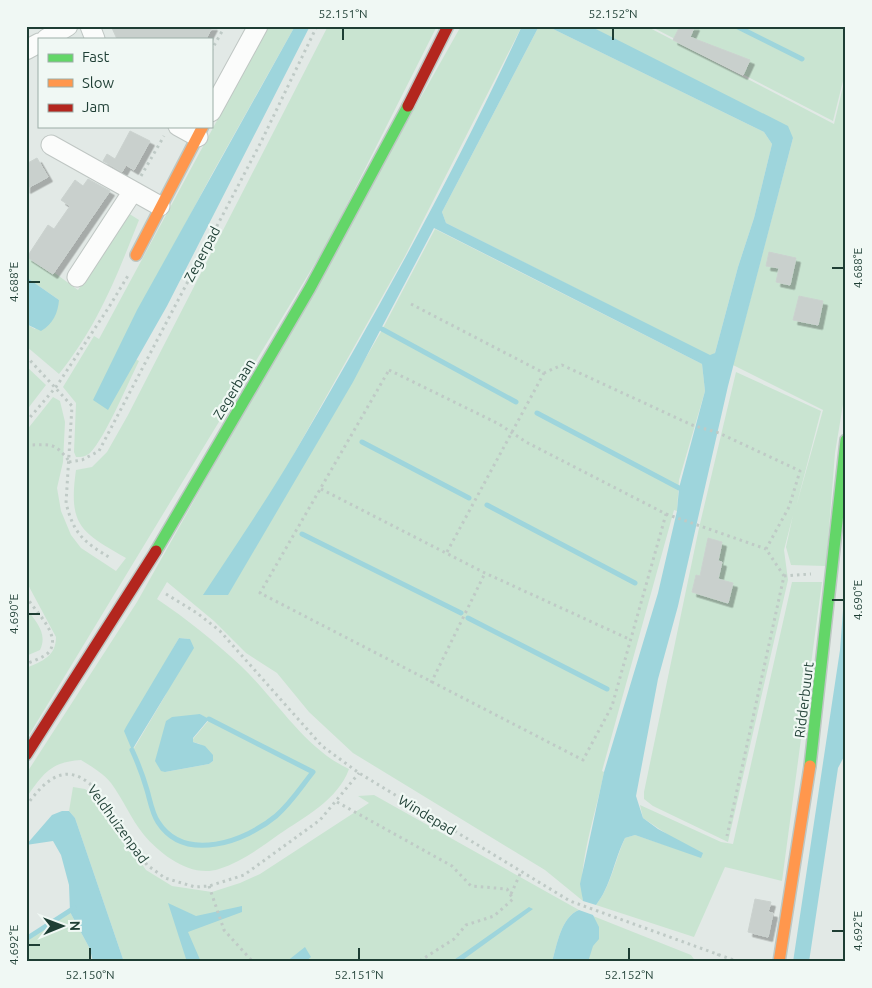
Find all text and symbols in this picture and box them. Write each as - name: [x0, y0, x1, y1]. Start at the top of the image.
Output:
- text: 52.151°N: [318, 7, 368, 20]
- text: 52.152°N: [588, 7, 638, 20]
- legend: [38, 38, 212, 128]
- text: Fast: [82, 48, 110, 65]
- text: Slow: [82, 74, 115, 91]
- text: Jam: [82, 98, 110, 115]
- street label: Zegerpad: [181, 224, 223, 284]
- text: 4.688°E: [851, 247, 864, 288]
- text: 4.688°E: [7, 261, 20, 302]
- street label: Zegerbaan: [210, 356, 258, 422]
- text: 4.690°E: [851, 579, 864, 620]
- text: 4.690°E: [7, 593, 20, 634]
- street label: Ridderbuurt: [791, 661, 817, 739]
- street label: Veldhuizenpad: [84, 782, 152, 866]
- street label: Windepad: [395, 792, 459, 838]
- north arrow: [38, 900, 88, 950]
- text: 4.692°E: [851, 910, 864, 951]
- text: N: [67, 920, 83, 931]
- text: 4.692°E: [7, 924, 20, 965]
- text: 52.150°N: [65, 968, 115, 981]
- text: 52.151°N: [334, 968, 384, 981]
- text: 52.152°N: [604, 968, 654, 981]

